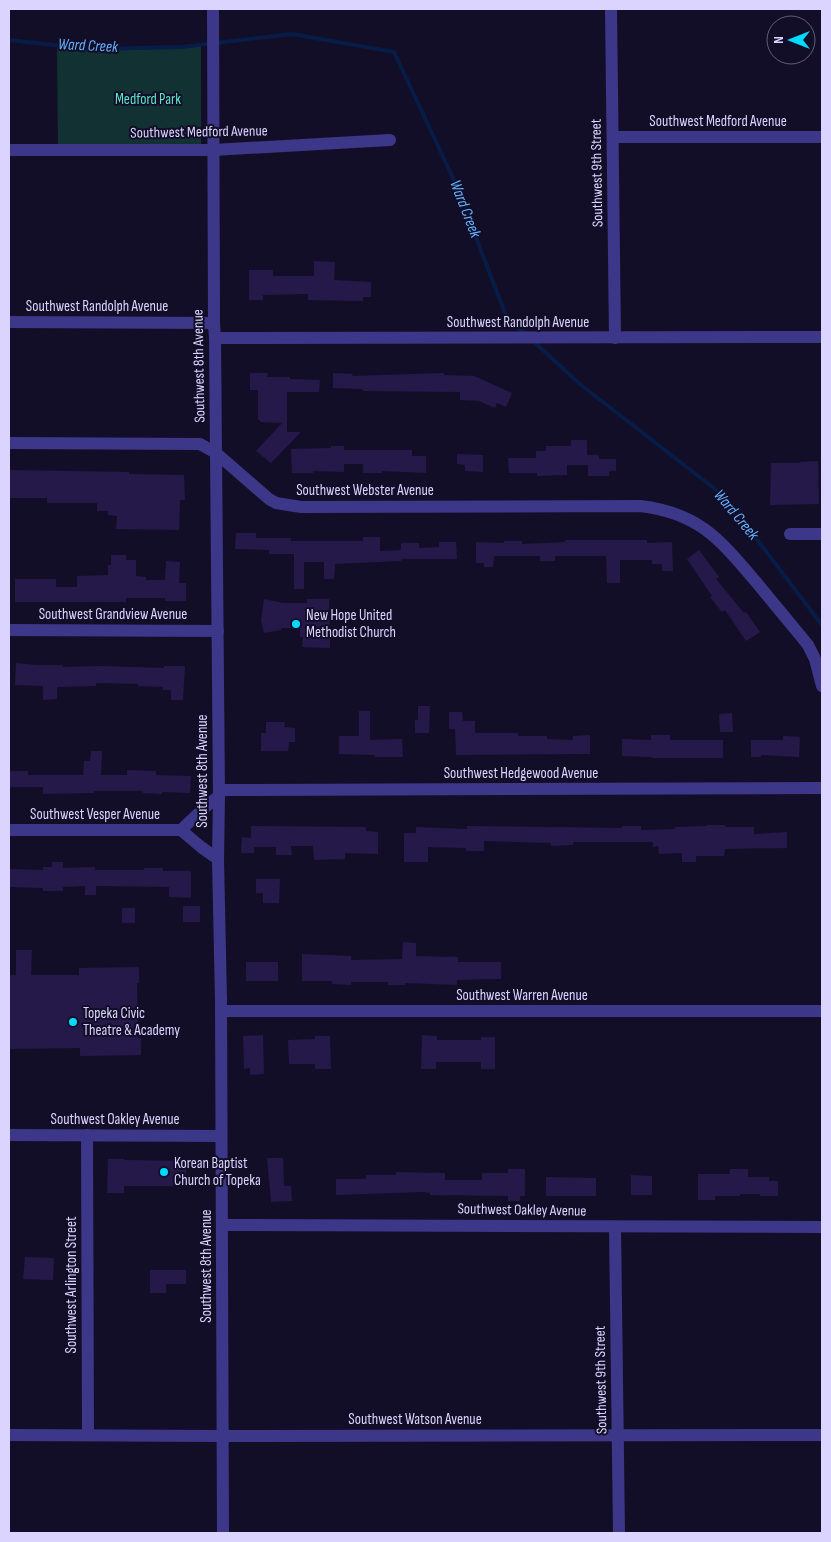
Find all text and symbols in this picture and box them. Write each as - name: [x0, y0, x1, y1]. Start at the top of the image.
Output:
- north arrow: [766, 15, 816, 65]
- water label: Ward Creek: [58, 35, 119, 57]
- text: N: [770, 36, 787, 44]
- park label: Medford Park: [115, 90, 181, 109]
- street label: Southwest Medford Avenue: [649, 112, 787, 131]
- street label: Southwest 9th Street: [587, 118, 607, 227]
- street label: Southwest Medford Avenue: [130, 121, 268, 143]
- water label: Ward Creek: [445, 178, 485, 241]
- street label: Southwest Randolph Avenue: [26, 297, 168, 316]
- street label: Southwest 8th Avenue: [189, 309, 209, 423]
- street label: Southwest Randolph Avenue: [447, 313, 589, 332]
- street label: Southwest Webster Avenue: [296, 481, 434, 500]
- water label: Ward Creek: [709, 486, 763, 545]
- street label: Southwest Grandview Avenue: [39, 605, 187, 624]
- place label: New Hope United Methodist Church: [306, 606, 396, 642]
- marker: New Hope United Methodist Church: [290, 618, 302, 630]
- street label: Southwest 8th Avenue: [193, 714, 212, 828]
- street label: Southwest Hedgewood Avenue: [444, 764, 598, 783]
- street label: Southwest Vesper Avenue: [30, 805, 160, 824]
- street label: Southwest Warren Avenue: [456, 986, 588, 1005]
- place label: Topeka Civic Theatre & Academy: [83, 1004, 180, 1040]
- marker: Topeka Civic Theatre & Academy: [67, 1016, 79, 1028]
- street label: Southwest Oakley Avenue: [51, 1110, 179, 1129]
- place label: Korean Baptist Church of Topeka: [174, 1154, 261, 1190]
- marker: Korean Baptist Church of Topeka: [158, 1166, 170, 1178]
- street label: Southwest Oakley Avenue: [457, 1199, 587, 1221]
- street label: Southwest 8th Avenue: [197, 1209, 216, 1323]
- street label: Southwest Arlington Street: [62, 1216, 81, 1354]
- street label: Southwest 9th Street: [591, 1325, 611, 1434]
- street label: Southwest Watson Avenue: [348, 1410, 482, 1429]

